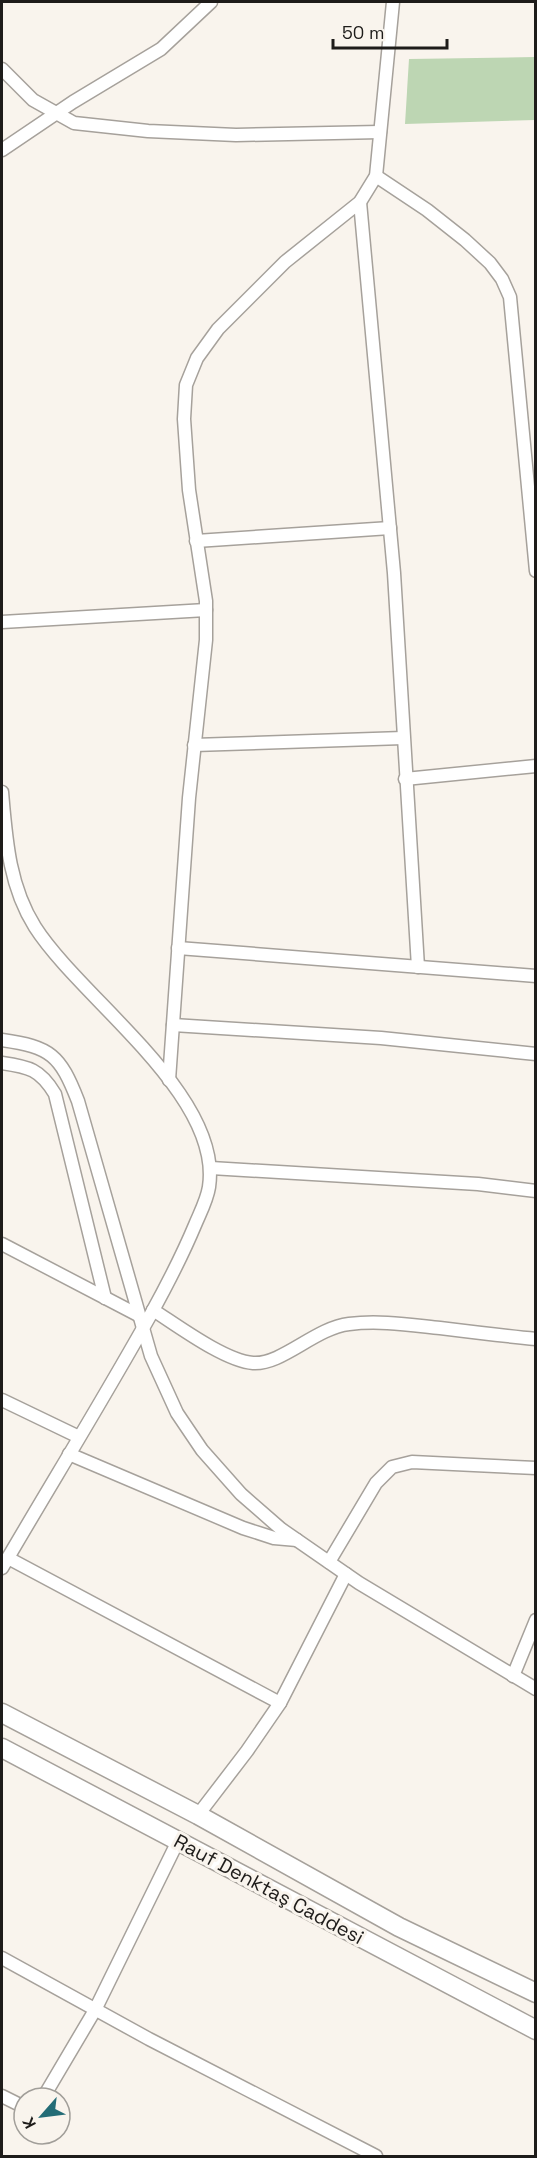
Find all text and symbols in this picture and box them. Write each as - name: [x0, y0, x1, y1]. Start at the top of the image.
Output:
- scale bar: [333, 12, 447, 50]
- text: 50 m: [342, 21, 384, 44]
- street label: Rauf Denktaş Caddesi: [169, 1828, 369, 1950]
- north arrow: [12, 2086, 72, 2146]
- text: K: [18, 2113, 41, 2132]

